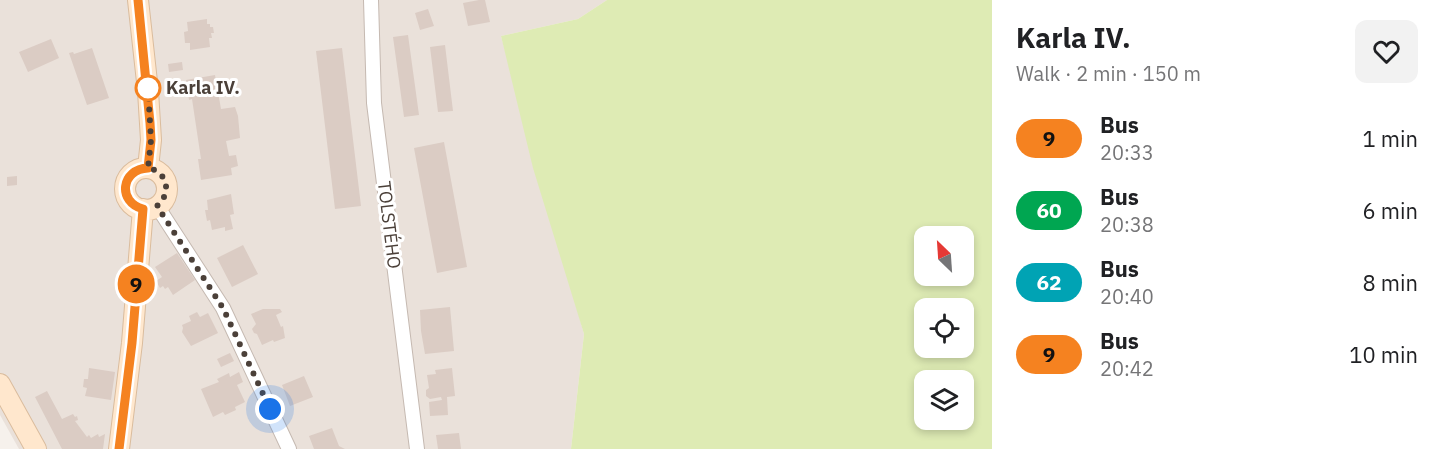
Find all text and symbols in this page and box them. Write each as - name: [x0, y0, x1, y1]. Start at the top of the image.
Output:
- text: Karla IV.: [1016, 19, 1131, 56]
- button: heart: [1355, 20, 1418, 83]
- text: Walk · 2 min · 150 m: [1016, 60, 1201, 87]
- marker: Karla IV.: [135, 75, 161, 101]
- place label: Karla IV.: [166, 76, 240, 99]
- text: Bus: [1100, 110, 1139, 139]
- text: 9: [1043, 124, 1055, 152]
- text: 1 min: [1362, 124, 1418, 153]
- text: 20:33: [1100, 139, 1154, 166]
- street label: TOLSTÉHO: [373, 180, 406, 270]
- text: Bus: [1100, 182, 1139, 211]
- text: 60: [1036, 196, 1062, 224]
- text: 6 min: [1362, 196, 1418, 225]
- text: 20:38: [1100, 211, 1154, 238]
- north arrow: [914, 226, 974, 286]
- map controls: [914, 226, 974, 430]
- text: Bus: [1100, 254, 1139, 283]
- line badge: 9: [116, 264, 156, 304]
- text: 62: [1036, 268, 1062, 296]
- text: 8 min: [1362, 268, 1418, 297]
- text: 9: [130, 270, 142, 298]
- text: 20:40: [1100, 283, 1154, 310]
- button: locate: [914, 298, 974, 358]
- text: Bus: [1100, 326, 1139, 355]
- text: 9: [1043, 340, 1055, 368]
- text: 10 min: [1349, 340, 1418, 369]
- text: 20:42: [1100, 355, 1154, 382]
- button: layers: [914, 370, 974, 430]
- your location: [255, 394, 285, 424]

